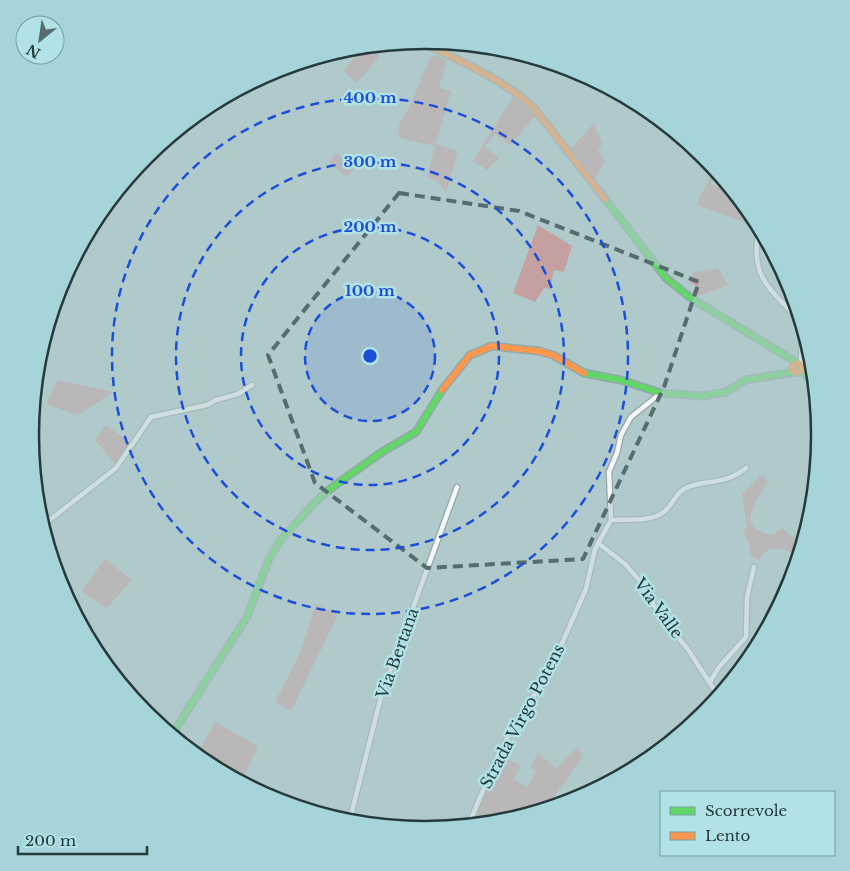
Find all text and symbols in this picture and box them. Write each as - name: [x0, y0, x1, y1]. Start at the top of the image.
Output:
- north arrow: [15, 15, 65, 65]
- text: N: [23, 40, 44, 62]
- text: 400 m: [343, 88, 397, 107]
- text: 300 m: [344, 152, 397, 171]
- text: 200 m: [344, 217, 397, 236]
- text: 100 m: [345, 281, 395, 300]
- centre of rings: [361, 347, 379, 365]
- street label: Via Valle: [630, 573, 688, 642]
- street label: Via Bertana: [371, 605, 423, 702]
- street label: Strada Virgo Potens: [475, 640, 569, 792]
- legend: [660, 791, 835, 856]
- text: Scorrevole: [705, 801, 787, 820]
- scale bar: [18, 824, 146, 856]
- text: Lento: [705, 826, 751, 845]
- text: 200 m: [25, 831, 76, 850]

